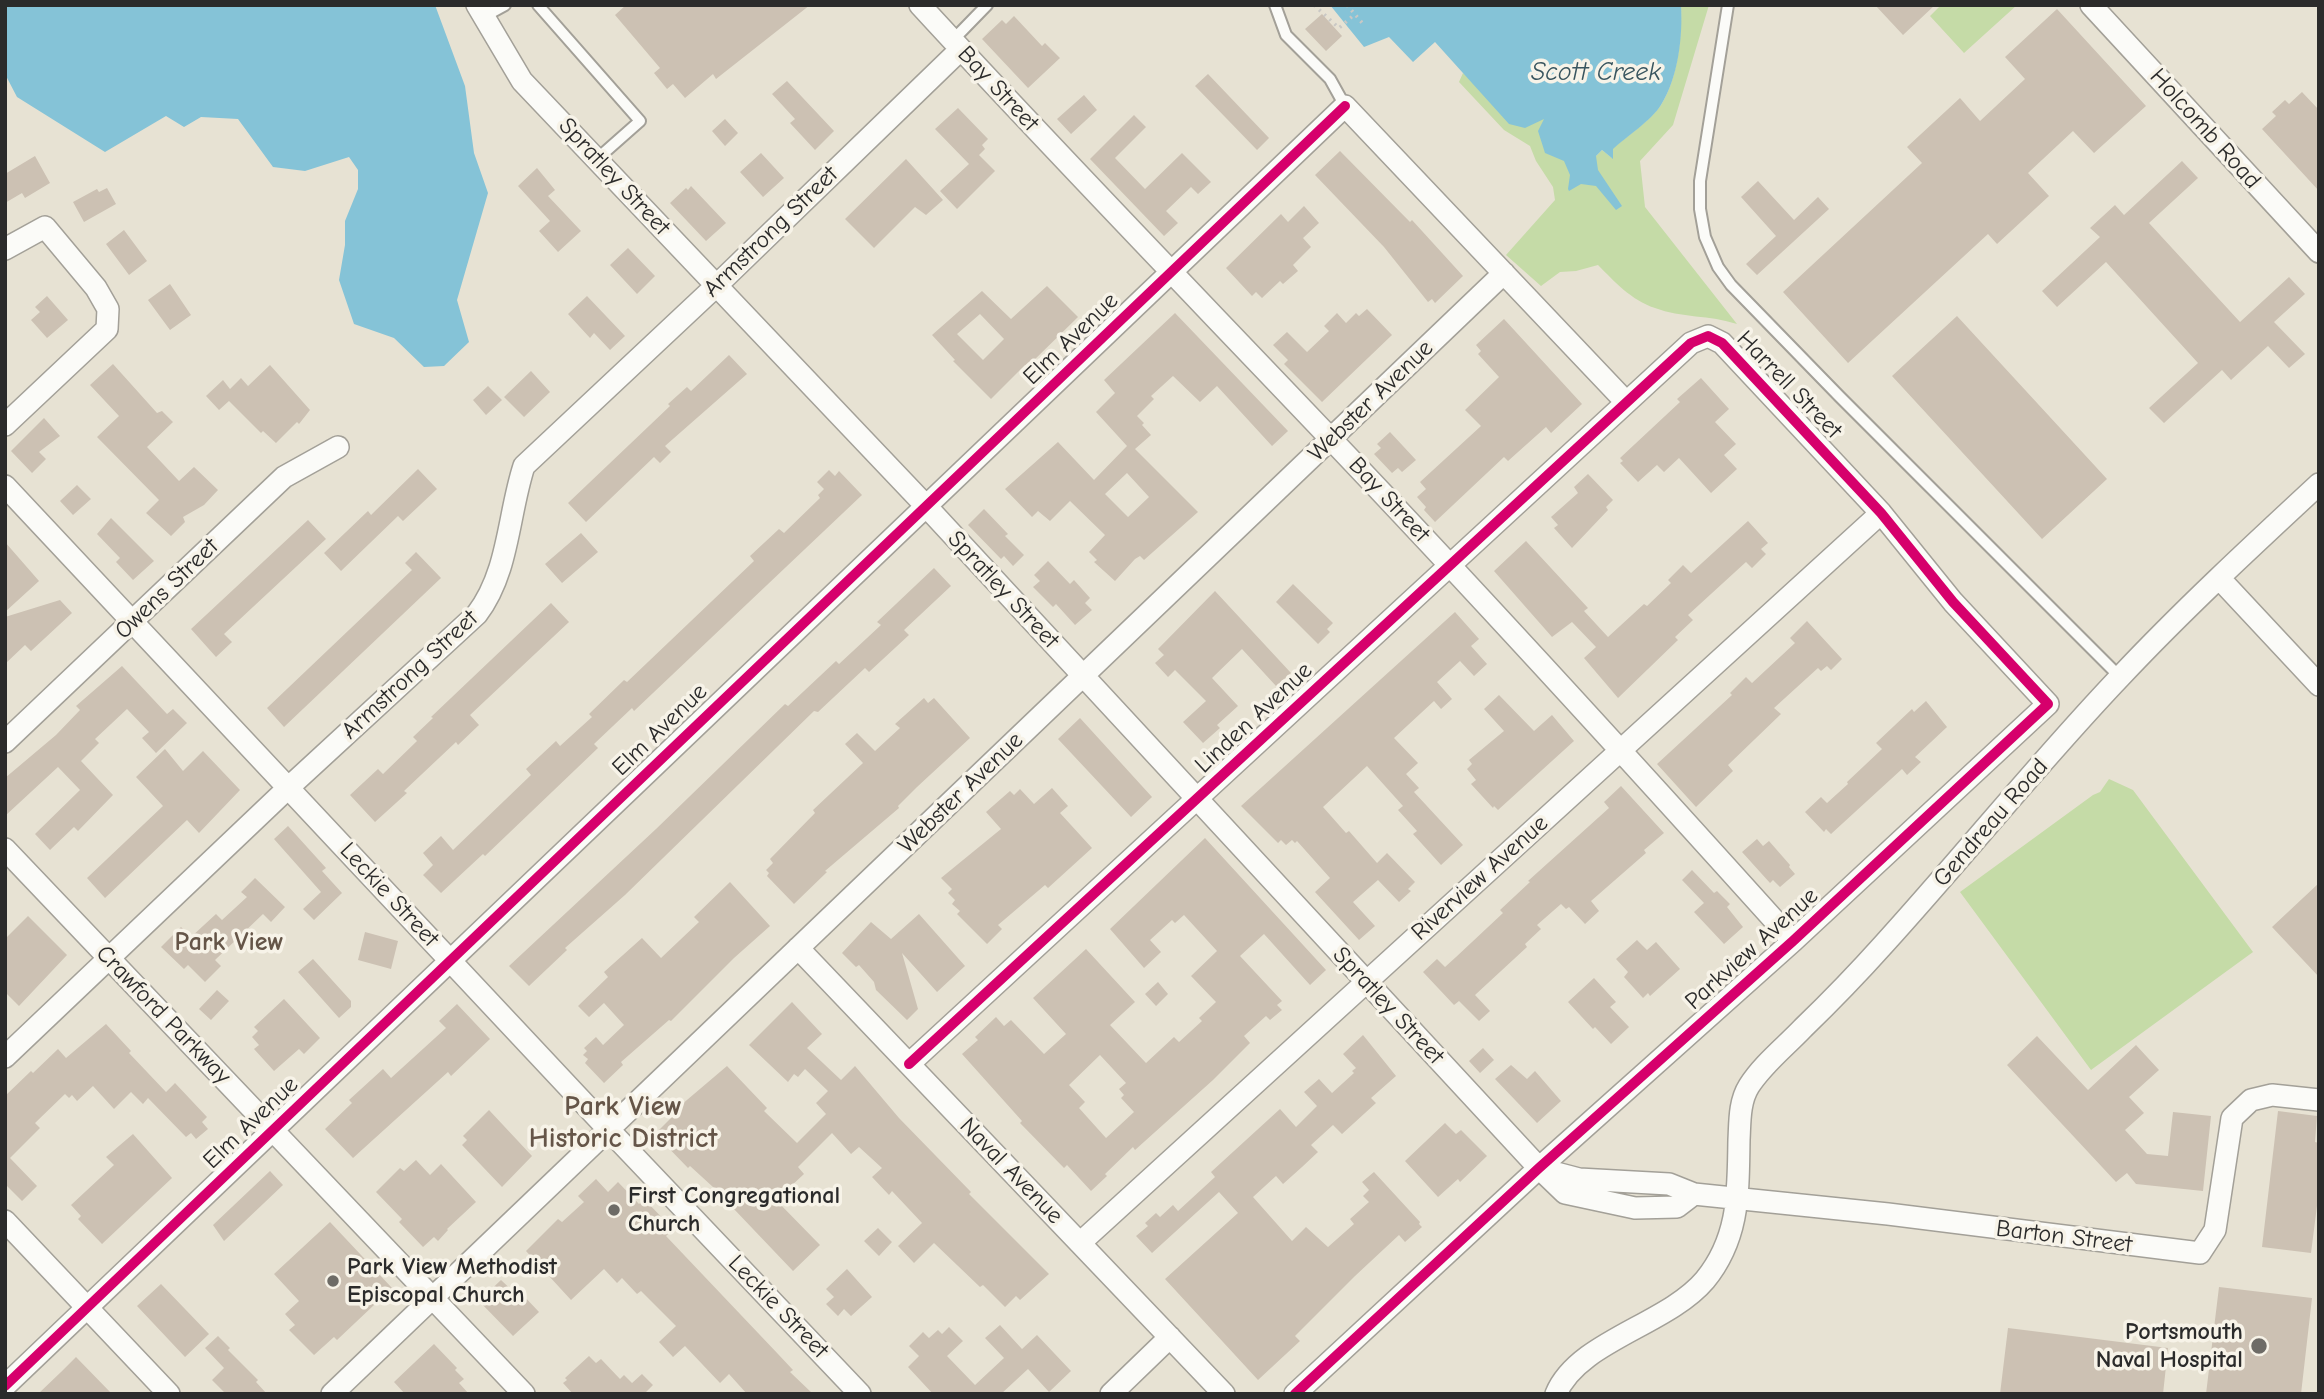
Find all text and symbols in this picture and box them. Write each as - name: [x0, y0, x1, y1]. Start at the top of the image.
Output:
- street label: Bay Street: [951, 40, 1045, 138]
- water label: Scott Creek: [1531, 57, 1661, 89]
- street label: Holcomb Road: [2143, 63, 2267, 195]
- street label: Spratley Street: [552, 112, 676, 242]
- street label: Armstrong Street: [698, 160, 844, 304]
- street label: Elm Avenue: [1018, 287, 1124, 391]
- street label: Harrell Street: [1730, 325, 1848, 445]
- street label: Webster Avenue: [1302, 334, 1440, 468]
- street label: Bay Street: [1342, 451, 1436, 549]
- street label: Spratley Street: [941, 525, 1065, 655]
- street label: Owens Street: [109, 533, 225, 645]
- street label: Armstrong Street: [336, 604, 484, 746]
- street label: Linden Avenue: [1189, 656, 1319, 780]
- street label: Elm Avenue: [607, 678, 713, 782]
- street label: Webster Avenue: [892, 726, 1030, 860]
- street label: Gendreau Road: [1927, 753, 2055, 893]
- street label: Riverview Avenue: [1406, 809, 1554, 947]
- street label: Leckie Street: [333, 837, 445, 953]
- street label: Parkview Avenue: [1680, 882, 1824, 1016]
- district label: Park View: [174, 927, 284, 959]
- street label: Crawford Parkway: [89, 940, 237, 1090]
- street label: Spratley Street: [1326, 941, 1450, 1071]
- street label: Elm Avenue: [198, 1071, 304, 1175]
- district label: Park View Historic District: [529, 1090, 717, 1156]
- street label: Naval Avenue: [953, 1112, 1069, 1230]
- place label: First Congregational Church: [628, 1182, 840, 1238]
- marker: First Congregational Church: [606, 1202, 622, 1218]
- street label: Barton Street: [1994, 1214, 2134, 1260]
- street label: Leckie Street: [722, 1249, 834, 1365]
- place label: Park View Methodist Episcopal Church: [347, 1253, 557, 1309]
- marker: Park View Methodist Episcopal Church: [325, 1273, 341, 1289]
- place label: Portsmouth Naval Hospital: [2096, 1318, 2243, 1374]
- marker: Portsmouth Naval Hospital: [2249, 1336, 2269, 1356]

